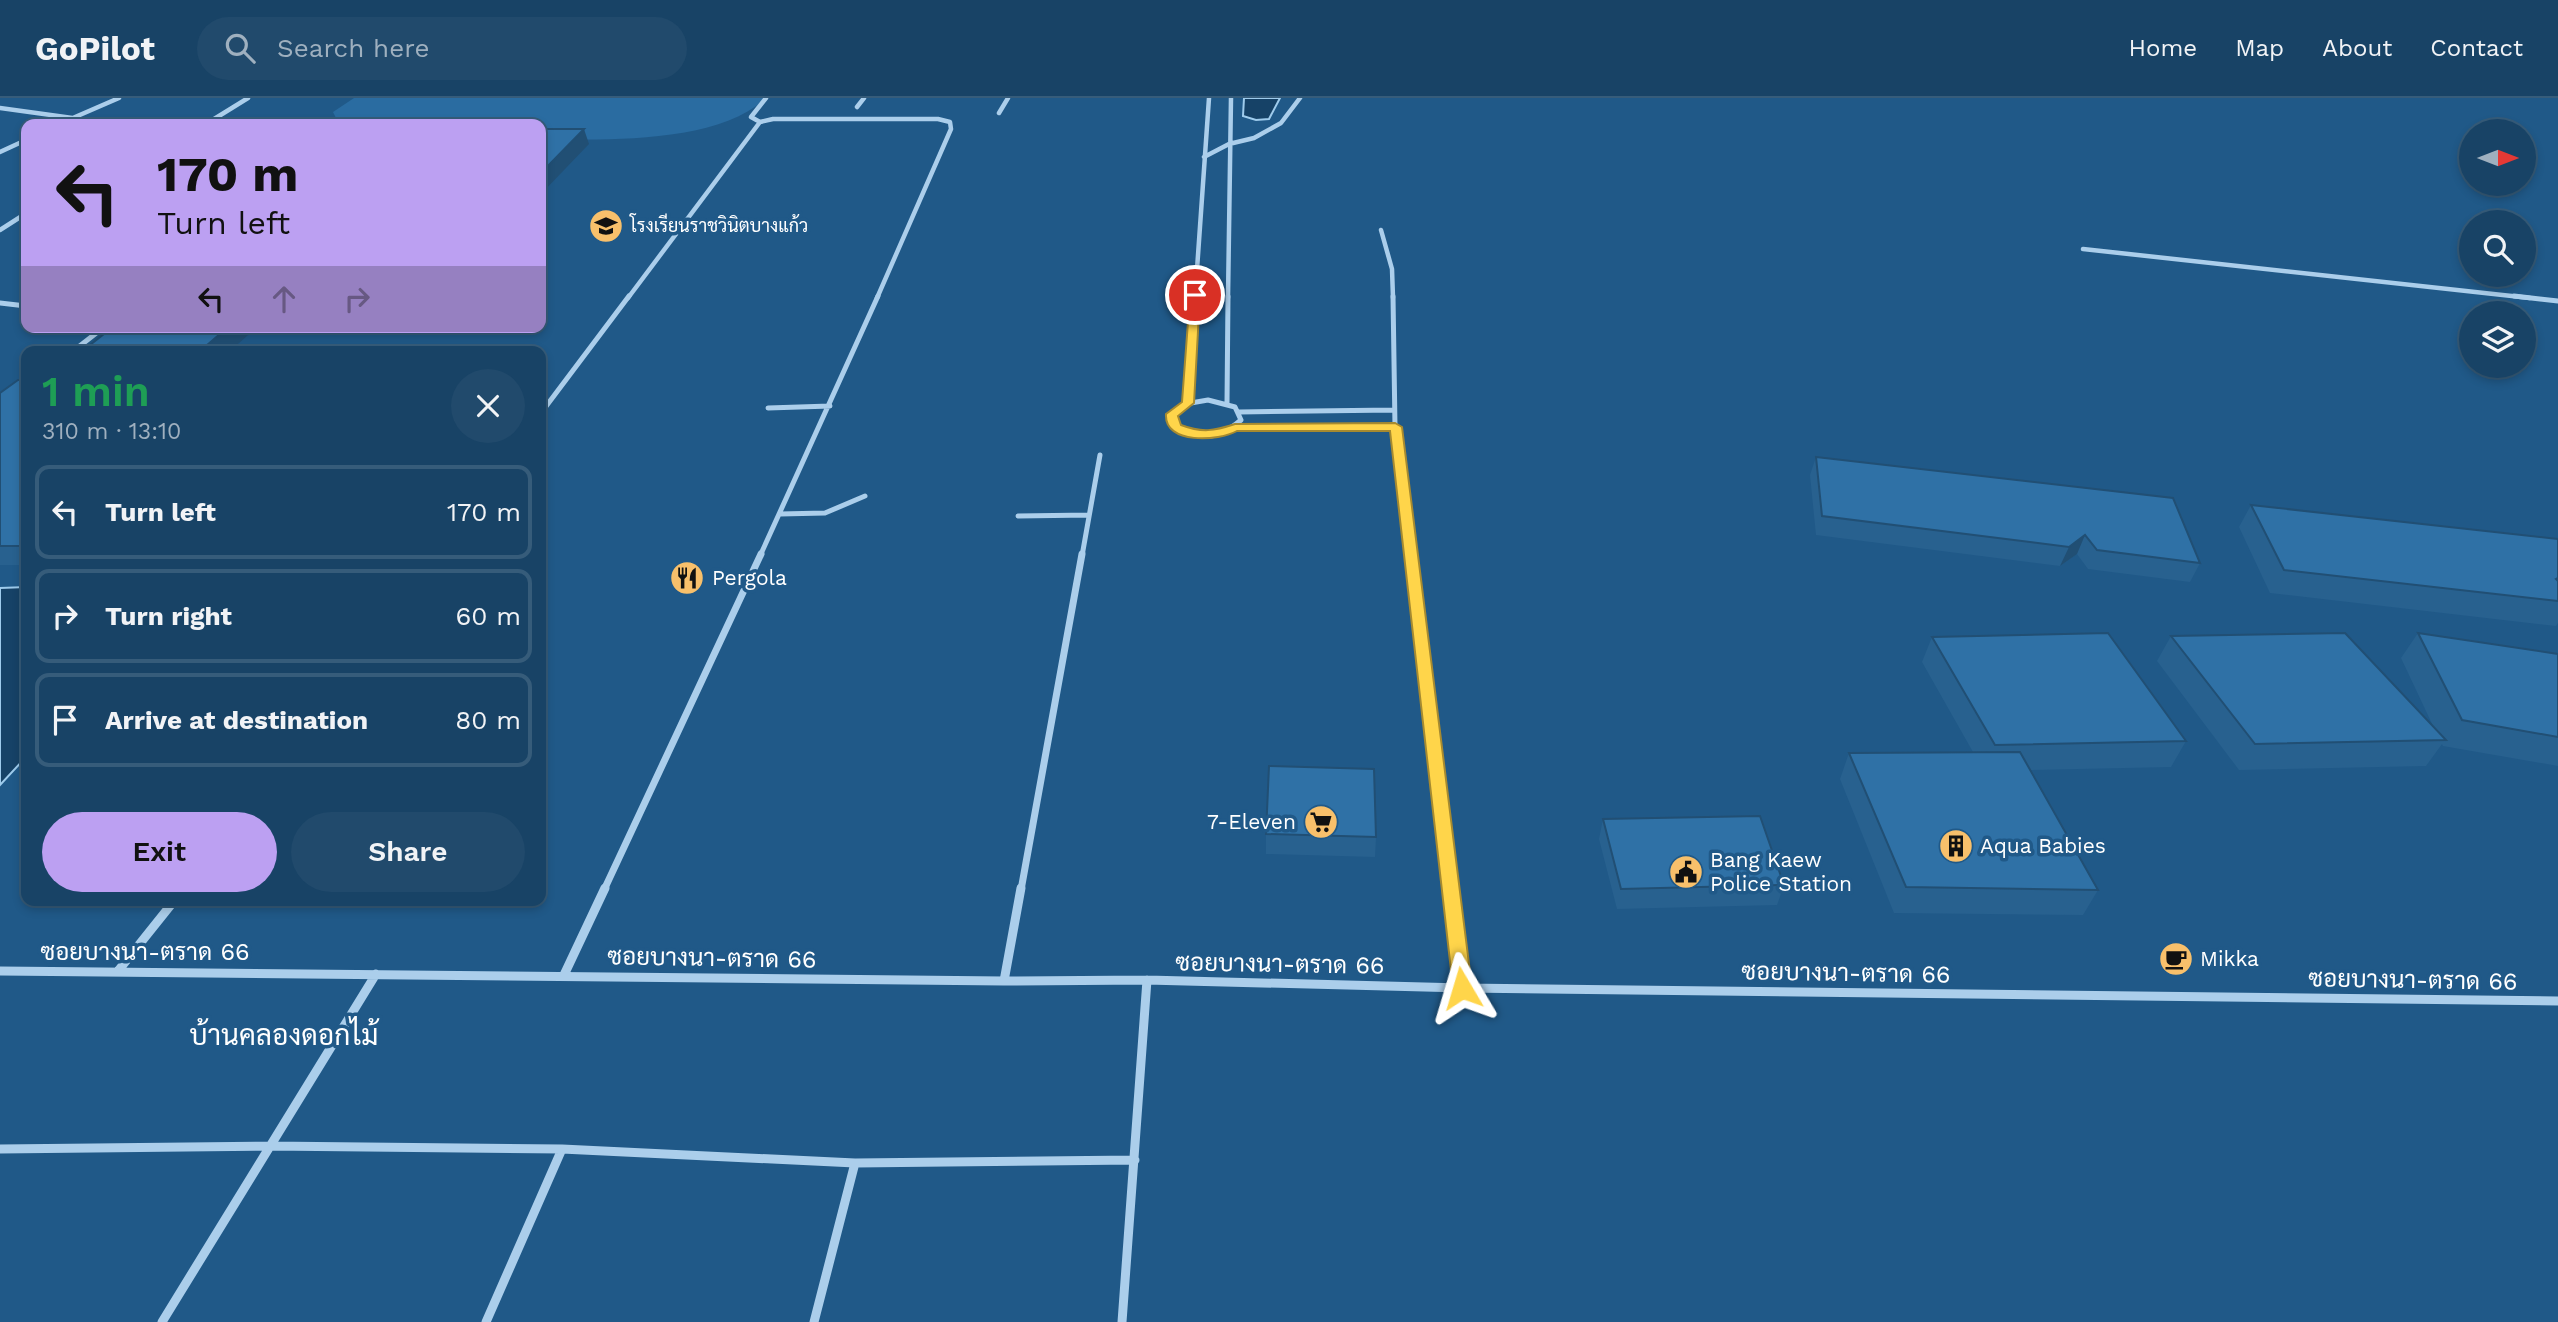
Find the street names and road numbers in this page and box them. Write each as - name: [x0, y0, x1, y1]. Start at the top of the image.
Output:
- street label: ซอยบางนา-ตราด 66: [40, 938, 250, 966]
- street label: ซอยบางนา-ตราด 66: [607, 942, 817, 974]
- street label: ซอยบางนา-ตราด 66: [1175, 948, 1385, 980]
- street label: ซอยบางนา-ตราด 66: [1741, 957, 1951, 989]
- street label: ซอยบางนา-ตราด 66: [2308, 964, 2518, 996]

